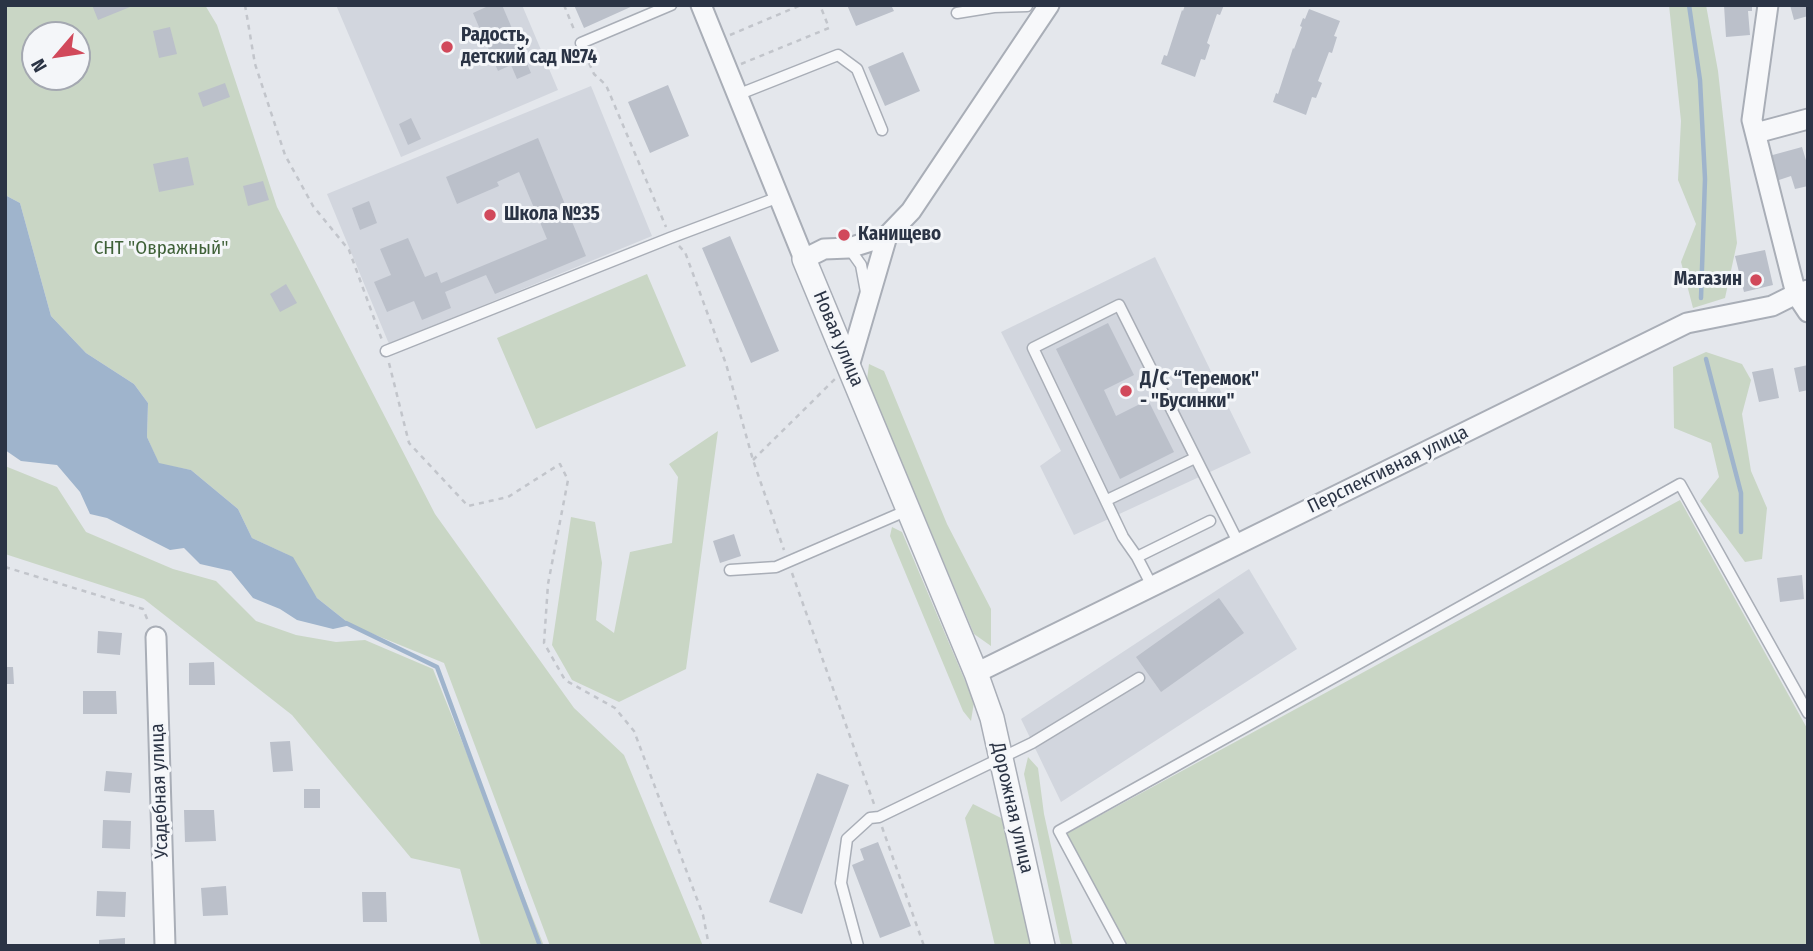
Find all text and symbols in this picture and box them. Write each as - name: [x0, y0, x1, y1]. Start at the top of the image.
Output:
- north arrow: [21, 21, 91, 91]
- place label: Радость, детский сад №74: [461, 25, 597, 69]
- marker: Радость, детский сад №74: [439, 39, 455, 55]
- text: N: [26, 55, 52, 76]
- place label: Школа №35: [504, 204, 600, 226]
- marker: Школа №35: [482, 207, 498, 223]
- place label: Канищево: [858, 224, 941, 246]
- marker: Канищево: [836, 227, 852, 243]
- park label: СНТ "Овражный": [94, 238, 228, 260]
- place label: Магазин: [1674, 269, 1742, 291]
- marker: Магазин: [1748, 272, 1764, 288]
- street label: Новая улица: [808, 288, 868, 390]
- place label: Д/С “Теремок" - "Бусинки": [1140, 369, 1259, 413]
- marker: Д/С “Теремок" - "Бусинки": [1118, 383, 1134, 399]
- street label: Перспективная улица: [1304, 421, 1472, 519]
- street label: Усадебная улица: [146, 723, 174, 859]
- street label: Дорожная улица: [986, 740, 1038, 876]

